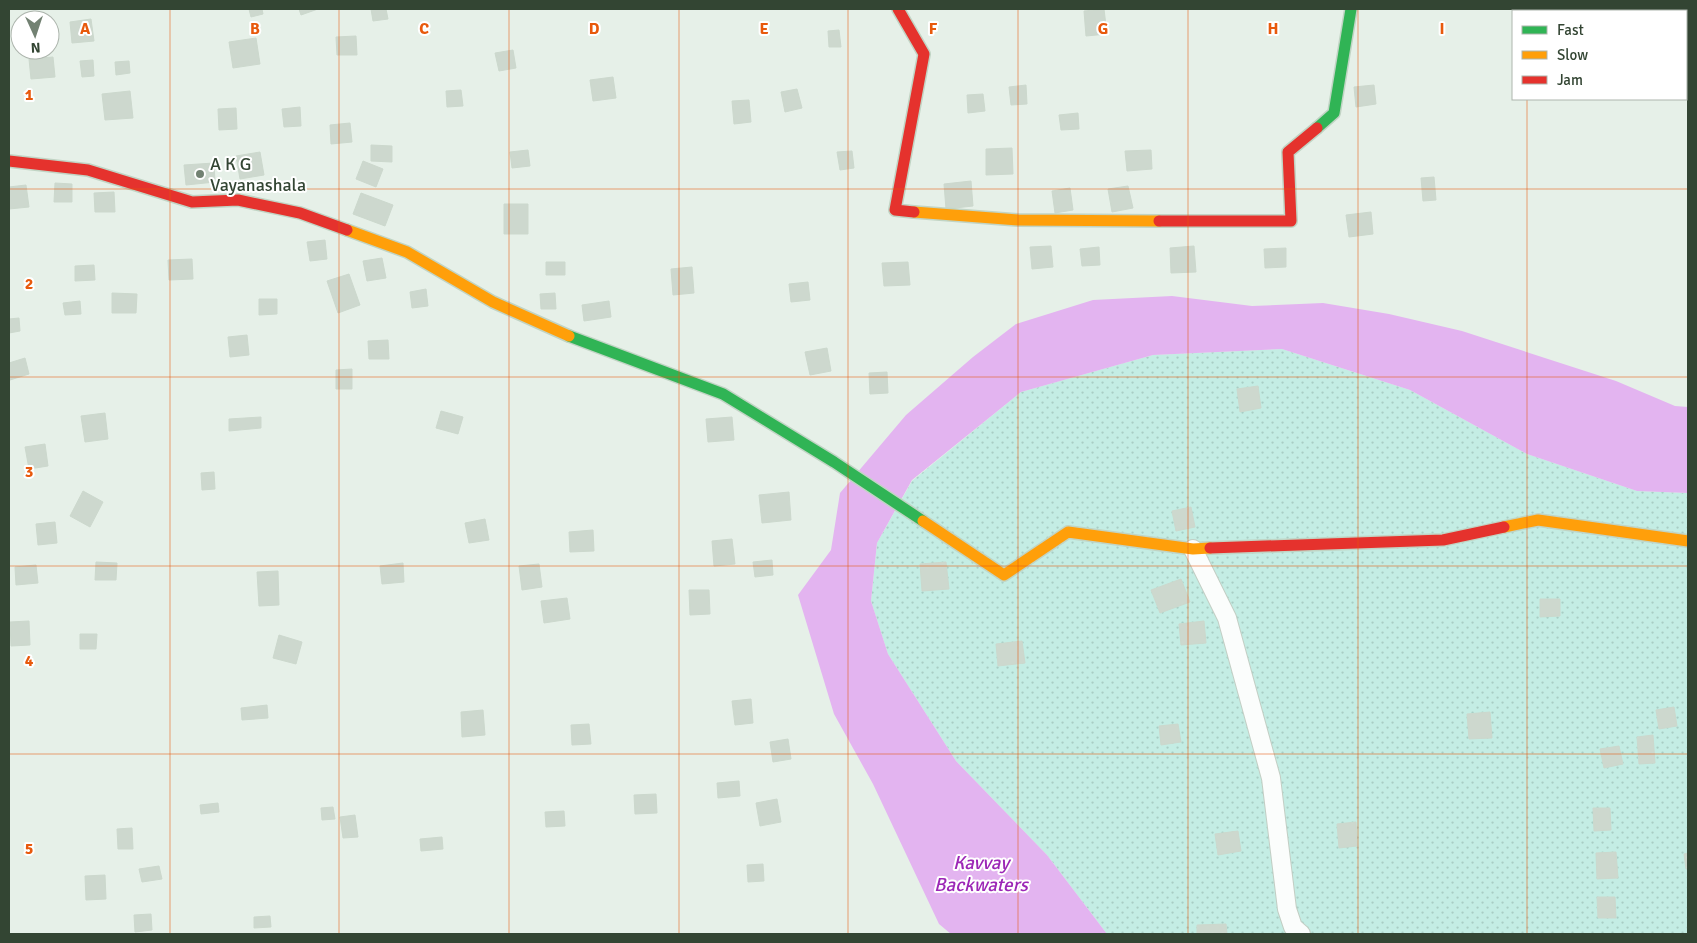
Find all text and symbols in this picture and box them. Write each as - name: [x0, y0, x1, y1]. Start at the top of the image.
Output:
- north arrow: [10, 10, 60, 60]
- legend: [1512, 10, 1687, 100]
- text: A: [80, 19, 91, 39]
- text: B: [250, 19, 260, 39]
- text: C: [419, 19, 429, 39]
- text: D: [589, 19, 600, 39]
- text: E: [759, 19, 769, 39]
- text: F: [929, 19, 938, 39]
- text: G: [1098, 19, 1108, 39]
- text: H: [1268, 19, 1278, 39]
- text: I: [1439, 19, 1445, 39]
- text: Fast: [1557, 21, 1584, 39]
- text: N: [30, 39, 41, 56]
- text: Slow: [1557, 46, 1588, 64]
- text: Jam: [1557, 71, 1583, 89]
- text: 1: [25, 85, 34, 105]
- place label: A K G Vayanashala: [210, 153, 306, 196]
- marker: A K G Vayanashala: [194, 168, 206, 180]
- text: 2: [25, 274, 33, 294]
- text: 3: [25, 462, 33, 482]
- text: 4: [25, 651, 34, 671]
- text: 5: [25, 839, 33, 859]
- water label: Kavvay Backwaters: [934, 851, 1030, 897]

